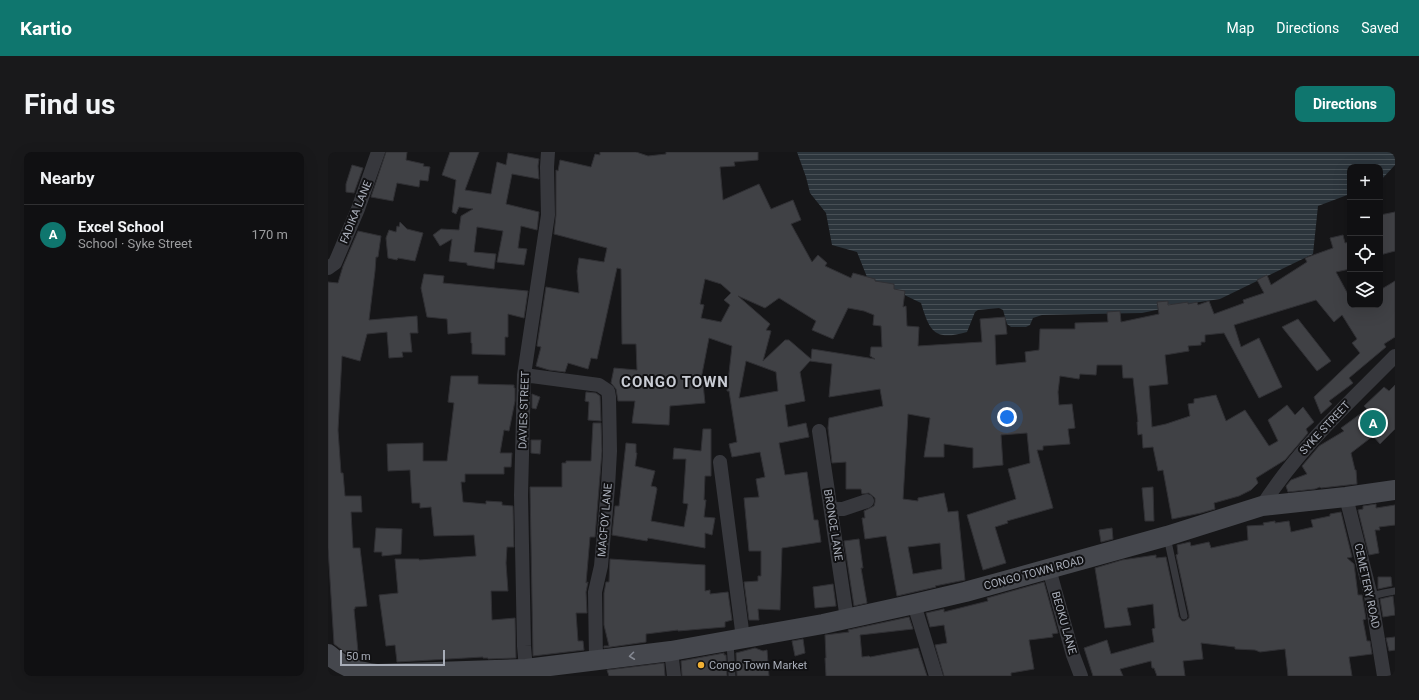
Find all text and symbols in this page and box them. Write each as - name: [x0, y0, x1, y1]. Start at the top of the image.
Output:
- text: Kartio: [20, 17, 72, 40]
- text: Map: [1227, 20, 1254, 36]
- text: Directions: [1276, 20, 1339, 36]
- text: Saved: [1361, 20, 1399, 36]
- button: Directions: [1295, 86, 1395, 122]
- text: Find us: [24, 88, 115, 121]
- map controls: [1347, 164, 1383, 308]
- button: +: [1347, 164, 1383, 200]
- text: Nearby: [40, 168, 95, 188]
- street label: FADIKA LANE: [337, 179, 375, 245]
- button: −: [1347, 200, 1383, 236]
- text: Excel School: [78, 218, 164, 236]
- text: A: [49, 227, 57, 242]
- text: 170 m: [251, 227, 288, 242]
- text: School · Syke Street: [78, 236, 192, 251]
- button: locate: [1347, 236, 1383, 272]
- button: layers: [1347, 272, 1383, 308]
- street label: DAVIES STREET: [516, 370, 532, 449]
- district label: CONGO TOWN: [621, 373, 729, 391]
- street label: SYKE STREET: [1297, 398, 1353, 457]
- your location: [997, 407, 1017, 427]
- pin: A: [1360, 408, 1386, 438]
- street label: MACFOY LANE: [595, 483, 615, 557]
- street label: BRONCE LANE: [821, 488, 845, 562]
- street label: CEMETERY ROAD: [1352, 542, 1382, 630]
- street label: CONGO TOWN ROAD: [983, 553, 1085, 593]
- street label: BEOKU LANE: [1049, 590, 1079, 656]
- scale bar: [340, 648, 445, 667]
- text: 50 m: [346, 650, 371, 663]
- one-way arrow: [629, 651, 635, 660]
- place label: Congo Town Market: [709, 659, 807, 672]
- marker: Congo Town Market: [696, 660, 706, 670]

